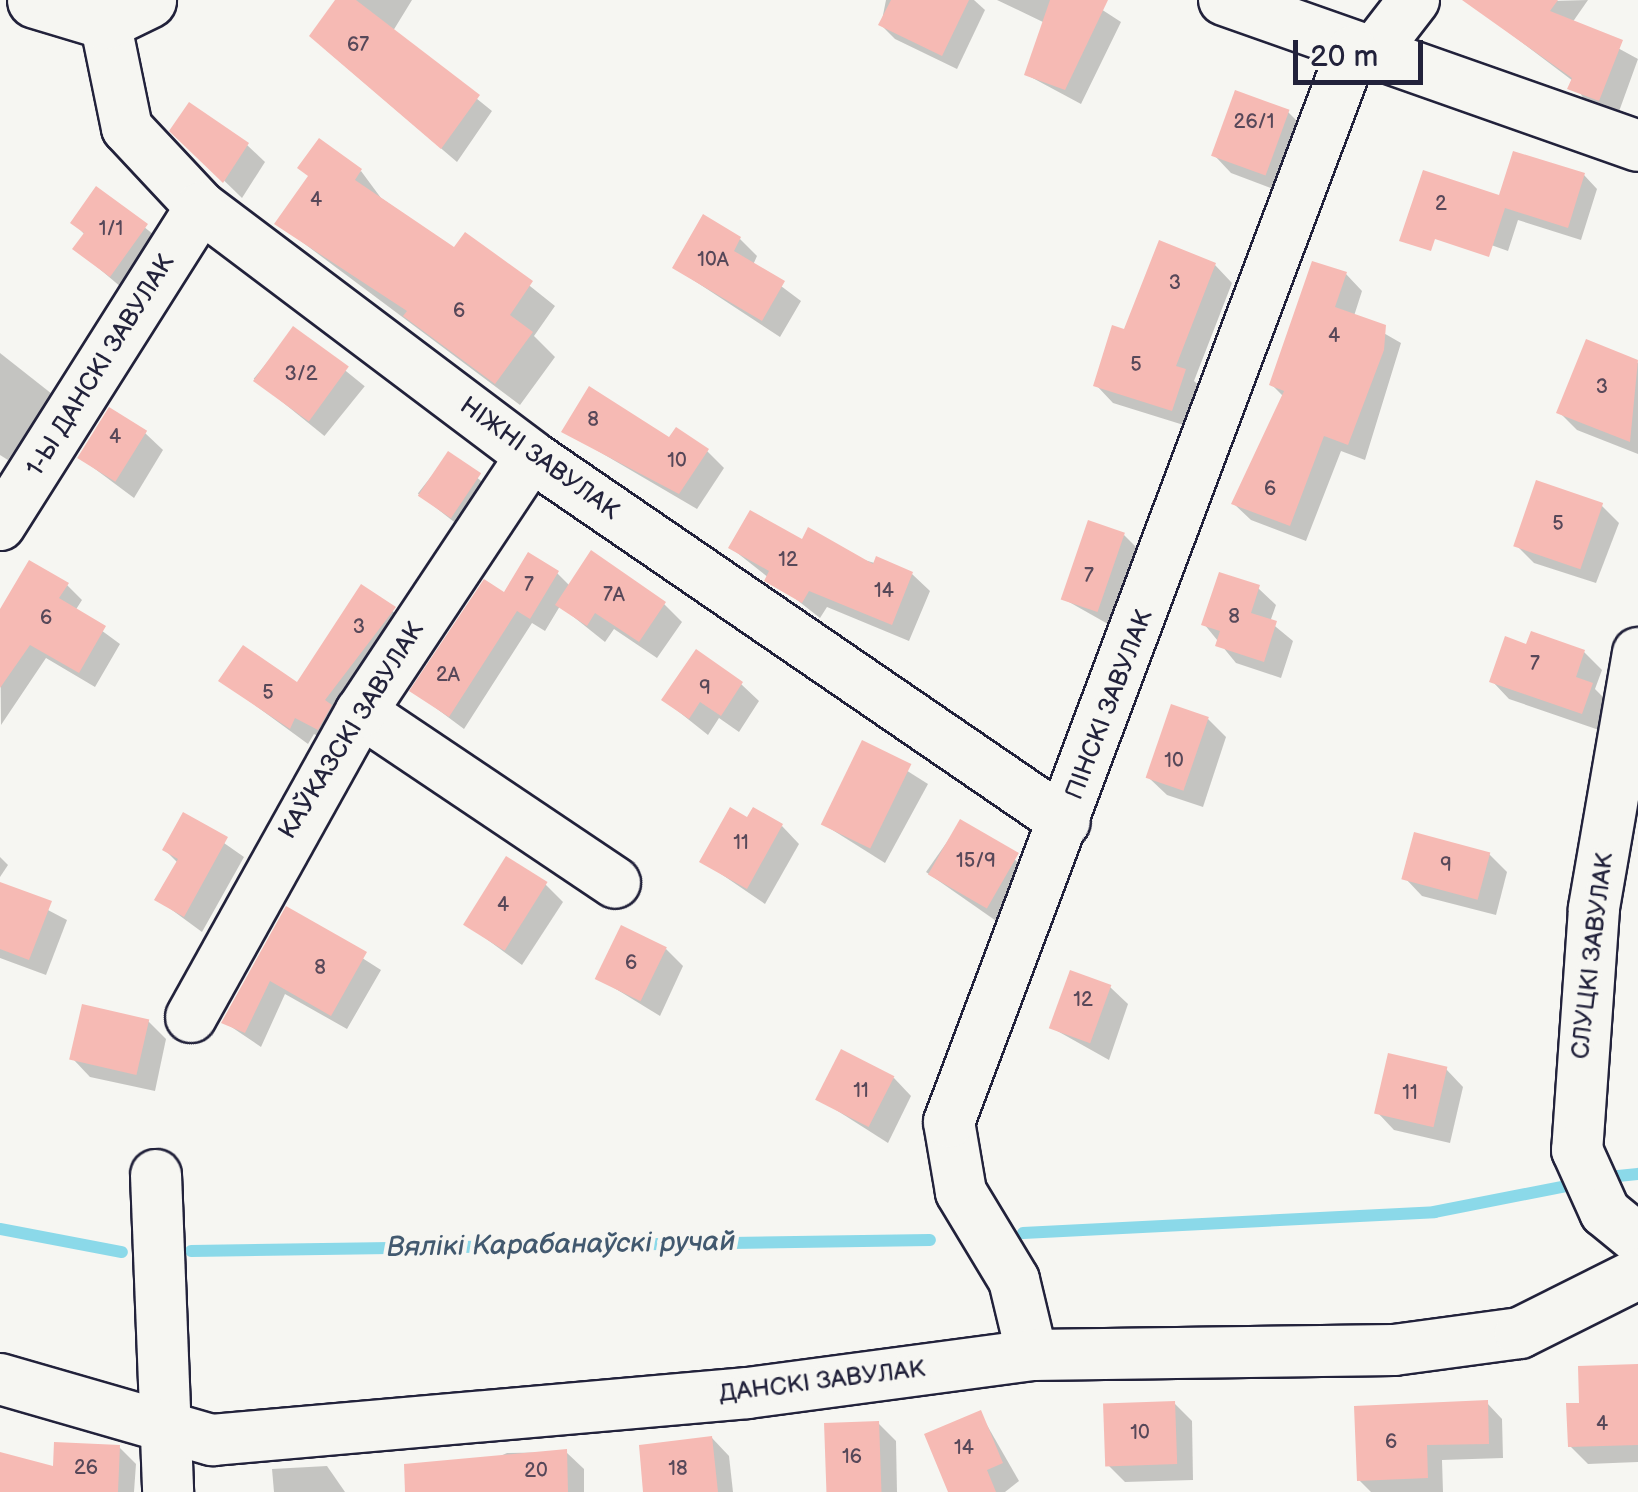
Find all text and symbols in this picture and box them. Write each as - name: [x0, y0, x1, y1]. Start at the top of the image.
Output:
- scale bar: [1298, 20, 1428, 82]
- house number: 67: [347, 33, 369, 57]
- text: 20 m: [1310, 39, 1378, 75]
- house number: 26/1: [1234, 110, 1274, 134]
- house number: 4: [310, 188, 322, 212]
- house number: 2: [1435, 192, 1447, 216]
- house number: 1/1: [99, 217, 123, 241]
- house number: 10А: [697, 248, 729, 272]
- street label: 1-Ы ДАНСКІ ЗАВУЛАК: [21, 250, 181, 482]
- house number: 3: [1169, 271, 1181, 295]
- house number: 6: [453, 299, 465, 323]
- house number: 4: [1328, 324, 1340, 348]
- house number: 5: [1130, 353, 1142, 377]
- house number: 3/2: [284, 362, 318, 386]
- house number: 3: [1596, 375, 1608, 399]
- street label: НІЖНІ ЗАВУЛАК: [454, 391, 624, 527]
- house number: 8: [587, 408, 599, 432]
- house number: 4: [109, 425, 121, 449]
- house number: 10: [667, 449, 687, 473]
- house number: 6: [1264, 477, 1276, 501]
- house number: 5: [1552, 512, 1564, 536]
- house number: 12: [778, 548, 798, 572]
- house number: 7: [1084, 564, 1094, 588]
- house number: 7: [524, 573, 534, 597]
- house number: 14: [874, 579, 894, 603]
- house number: 7А: [603, 583, 625, 607]
- house number: 8: [1228, 605, 1240, 629]
- house number: 6: [40, 606, 52, 630]
- street label: ПІНСКІ ЗАВУЛАК: [1060, 606, 1160, 804]
- house number: 3: [353, 615, 365, 639]
- street label: КАЎКАЗСКІ ЗАВУЛАК: [273, 617, 431, 845]
- house number: 7: [1530, 652, 1540, 676]
- house number: 2А: [436, 663, 460, 687]
- house number: 9: [699, 676, 711, 700]
- house number: 5: [262, 681, 274, 705]
- house number: 10: [1164, 749, 1184, 773]
- house number: 11: [733, 831, 749, 855]
- house number: 15/9: [956, 849, 996, 873]
- street label: СЛУЦКІ ЗАВУЛАК: [1565, 851, 1621, 1061]
- house number: 9: [1440, 853, 1452, 877]
- house number: 4: [497, 893, 509, 917]
- house number: 6: [625, 951, 637, 975]
- house number: 8: [314, 956, 326, 980]
- house number: 12: [1073, 988, 1093, 1012]
- house number: 11: [853, 1079, 869, 1103]
- house number: 11: [1402, 1081, 1418, 1105]
- water label: Вялікі Карабанаўскі ручай: [386, 1225, 736, 1265]
- street label: ДАНСКІ ЗАВУЛАК: [717, 1354, 927, 1410]
- house number: 4: [1596, 1412, 1608, 1436]
- house number: 10: [1130, 1421, 1150, 1445]
- house number: 6: [1385, 1430, 1397, 1454]
- house number: 14: [954, 1436, 974, 1460]
- house number: 16: [842, 1445, 862, 1469]
- house number: 26: [74, 1456, 98, 1480]
- house number: 18: [668, 1457, 688, 1481]
- house number: 20: [524, 1459, 548, 1483]

